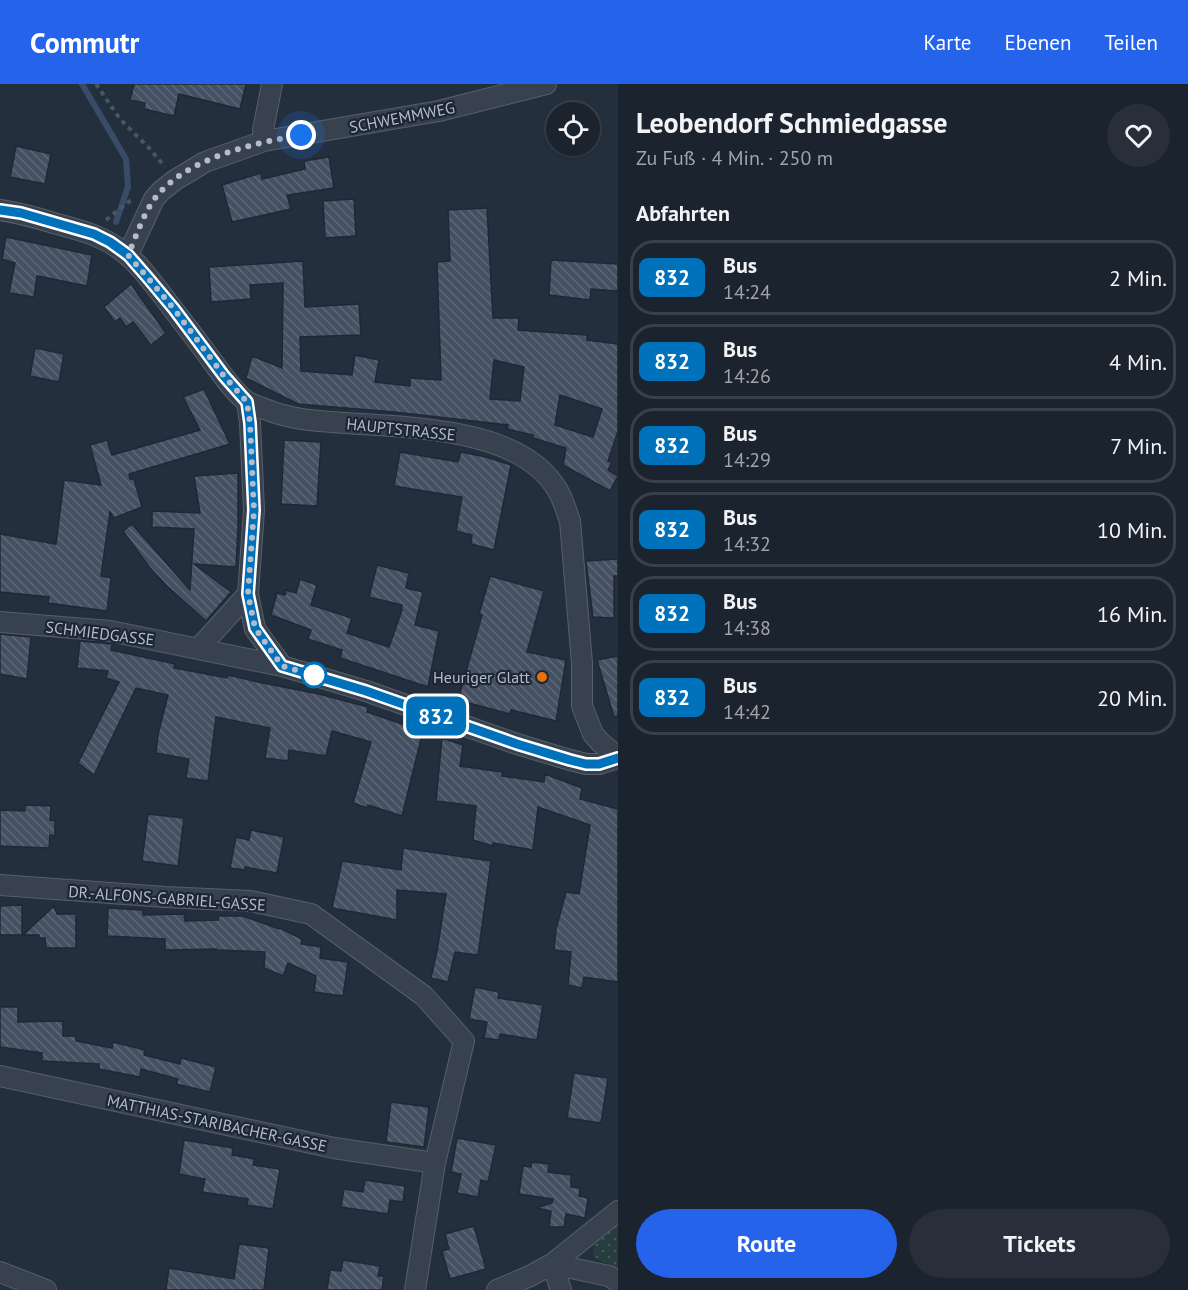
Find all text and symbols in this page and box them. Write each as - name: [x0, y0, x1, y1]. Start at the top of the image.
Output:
- text: Commutr: [30, 24, 139, 61]
- text: Karte: [924, 29, 972, 56]
- text: Ebenen: [1005, 29, 1071, 56]
- text: Teilen: [1104, 29, 1158, 56]
- street label: SCHWEMMWEG: [348, 97, 456, 137]
- map controls: [546, 102, 600, 156]
- button: locate: [546, 102, 600, 156]
- text: Leobendorf Schmiedgasse: [636, 104, 947, 141]
- button: heart: [1107, 104, 1170, 167]
- your location: [286, 120, 316, 150]
- text: Zu Fuß · 4 Min. · 250 m: [636, 145, 833, 171]
- text: Abfahrten: [636, 199, 730, 227]
- text: Bus: [723, 251, 757, 279]
- text: 832: [654, 264, 690, 291]
- text: 2 Min.: [1109, 264, 1167, 292]
- text: 14:24: [723, 279, 771, 305]
- text: Bus: [723, 335, 757, 363]
- text: 832: [654, 348, 690, 375]
- text: 4 Min.: [1109, 348, 1167, 376]
- text: 14:26: [723, 363, 771, 389]
- street label: HAUPTSTRASSE: [345, 413, 457, 445]
- text: Bus: [723, 419, 757, 447]
- text: 832: [654, 432, 690, 459]
- text: 7 Min.: [1110, 432, 1167, 460]
- text: 14:29: [723, 447, 771, 473]
- text: Bus: [723, 503, 757, 531]
- text: 832: [654, 516, 690, 543]
- text: 10 Min.: [1097, 516, 1167, 544]
- text: 14:32: [723, 531, 771, 557]
- text: Bus: [723, 587, 757, 615]
- text: 832: [654, 600, 690, 627]
- text: 16 Min.: [1097, 600, 1167, 628]
- text: 14:38: [723, 615, 771, 641]
- street label: SCHMIEDGASSE: [44, 616, 156, 650]
- unlabelled marker: [301, 662, 327, 688]
- place label: Heuriger Glatt: [433, 667, 531, 687]
- marker: Heuriger Glatt: [535, 670, 549, 684]
- text: Bus: [723, 671, 757, 699]
- text: 832: [654, 684, 690, 711]
- text: 20 Min.: [1097, 684, 1167, 712]
- line badge: 832: [402, 696, 470, 736]
- text: 14:42: [723, 699, 771, 725]
- text: 832: [418, 703, 454, 730]
- street label: DR.-ALFONS-GABRIEL-GASSE: [68, 881, 266, 915]
- street label: MATTHIAS-STARIBACHER-GASSE: [105, 1090, 329, 1156]
- button: Route: [636, 1209, 897, 1278]
- button: Tickets: [909, 1209, 1170, 1278]

